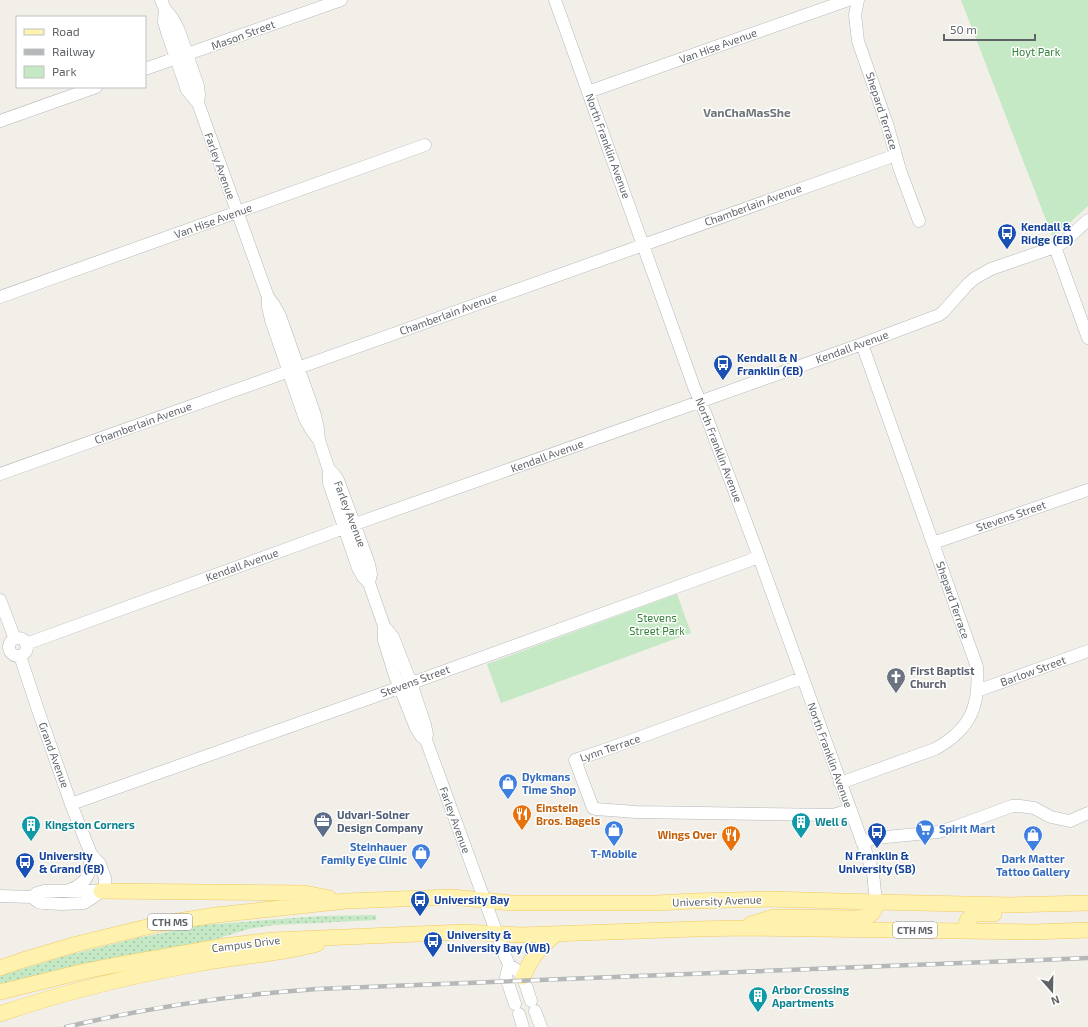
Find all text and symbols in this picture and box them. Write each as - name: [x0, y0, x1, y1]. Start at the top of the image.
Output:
- legend: [16, 16, 146, 88]
- scale bar: [944, 16, 1035, 42]
- street label: Mason Street: [209, 17, 277, 52]
- text: 50 m: [950, 22, 977, 36]
- text: Road: [52, 24, 80, 38]
- street label: Van Hise Avenue: [677, 25, 759, 66]
- text: Railway: [52, 44, 96, 58]
- park label: Hoyt Park: [1012, 45, 1061, 58]
- text: Park: [52, 64, 77, 78]
- street label: Shepard Terrace: [864, 70, 901, 151]
- street label: North Franklin Avenue: [583, 91, 634, 200]
- district label: VanChaMasShe: [703, 105, 791, 119]
- street label: Farley Avenue: [202, 131, 239, 201]
- street label: Chamberlain Avenue: [702, 181, 803, 228]
- street label: Van Hise Avenue: [172, 200, 254, 241]
- place label: Kendall & Ridge (EB): [1021, 220, 1073, 246]
- bus stop icon: Kendall & Ridge (EB): [996, 222, 1018, 250]
- street label: Chamberlain Avenue: [397, 290, 498, 337]
- street label: Kendall Avenue: [814, 327, 890, 366]
- place label: Kendall & N Franklin (EB): [737, 351, 803, 377]
- bus stop icon: Kendall & N Franklin (EB): [712, 353, 734, 381]
- street label: North Franklin Avenue: [693, 396, 745, 504]
- street label: Chamberlain Avenue: [92, 399, 193, 446]
- street label: Kendall Avenue: [509, 436, 585, 475]
- street label: Farley Avenue: [332, 479, 369, 549]
- street label: Stevens Street: [974, 498, 1047, 534]
- street label: Kendall Avenue: [204, 545, 280, 584]
- street label: Shepard Terrace: [934, 560, 973, 640]
- park label: Stevens Street Park: [629, 611, 685, 637]
- street label: Barlow Street: [998, 653, 1067, 688]
- street label: Stevens Street: [378, 662, 451, 699]
- place label: First Baptist Church: [910, 664, 975, 690]
- church icon: First Baptist Church: [885, 666, 907, 694]
- street label: North Franklin Avenue: [805, 700, 856, 809]
- street label: Grand Avenue: [37, 720, 72, 790]
- street label: Lynn Terrace: [578, 731, 642, 764]
- place label: Dykmans Time Shop: [522, 770, 576, 796]
- shop icon: Dykmans Time Shop: [497, 772, 519, 800]
- street label: Farley Avenue: [437, 785, 474, 855]
- place label: Einstein Bros. Bagels: [536, 801, 600, 827]
- restaurant icon: Einstein Bros. Bagels: [511, 803, 533, 831]
- place label: Udvari-Solner Design Company: [337, 808, 424, 835]
- office icon: Udvari-Solner Design Company: [312, 810, 334, 838]
- building icon: Well 6: [790, 811, 812, 839]
- building icon: Kingston Corners: [20, 814, 42, 842]
- place label: Well 6: [815, 815, 848, 828]
- place label: Kingston Corners: [45, 818, 135, 831]
- supermarket icon: Spirit Mart: [914, 818, 936, 846]
- shop icon: T-Mobile: [603, 819, 625, 847]
- bus stop icon: N Franklin & University (SB): [866, 821, 888, 849]
- place label: Spirit Mart: [939, 822, 996, 835]
- restaurant icon: Wings Over: [720, 824, 742, 852]
- shop icon: Dark Matter Tattoo Gallery: [1022, 824, 1044, 852]
- place label: Wings Over: [657, 828, 717, 841]
- place label: Steinhauer Family Eye Clinic: [321, 840, 407, 867]
- shop icon: Steinhauer Family Eye Clinic: [410, 842, 432, 870]
- place label: T-Mobile: [591, 847, 637, 860]
- place label: University & Grand (EB): [39, 849, 104, 875]
- place label: N Franklin & University (SB): [839, 849, 915, 876]
- bus stop icon: University & Grand (EB): [14, 851, 36, 879]
- place label: Dark Matter Tattoo Gallery: [996, 852, 1071, 879]
- bus stop icon: University Bay: [409, 889, 431, 917]
- street label: University Avenue: [672, 892, 762, 909]
- place label: University Bay: [434, 893, 510, 907]
- road number: CTH MS: [148, 914, 192, 930]
- road number: CTH MS: [893, 922, 937, 938]
- place label: University & University Bay (WB): [447, 928, 550, 955]
- bus stop icon: University & University Bay (WB): [422, 930, 444, 958]
- street label: Campus Drive: [211, 933, 281, 954]
- north arrow: [1032, 971, 1072, 1011]
- place label: Arbor Crossing Apartments: [772, 983, 850, 1009]
- building icon: Arbor Crossing Apartments: [747, 985, 769, 1013]
- text: N: [1050, 993, 1062, 1008]

